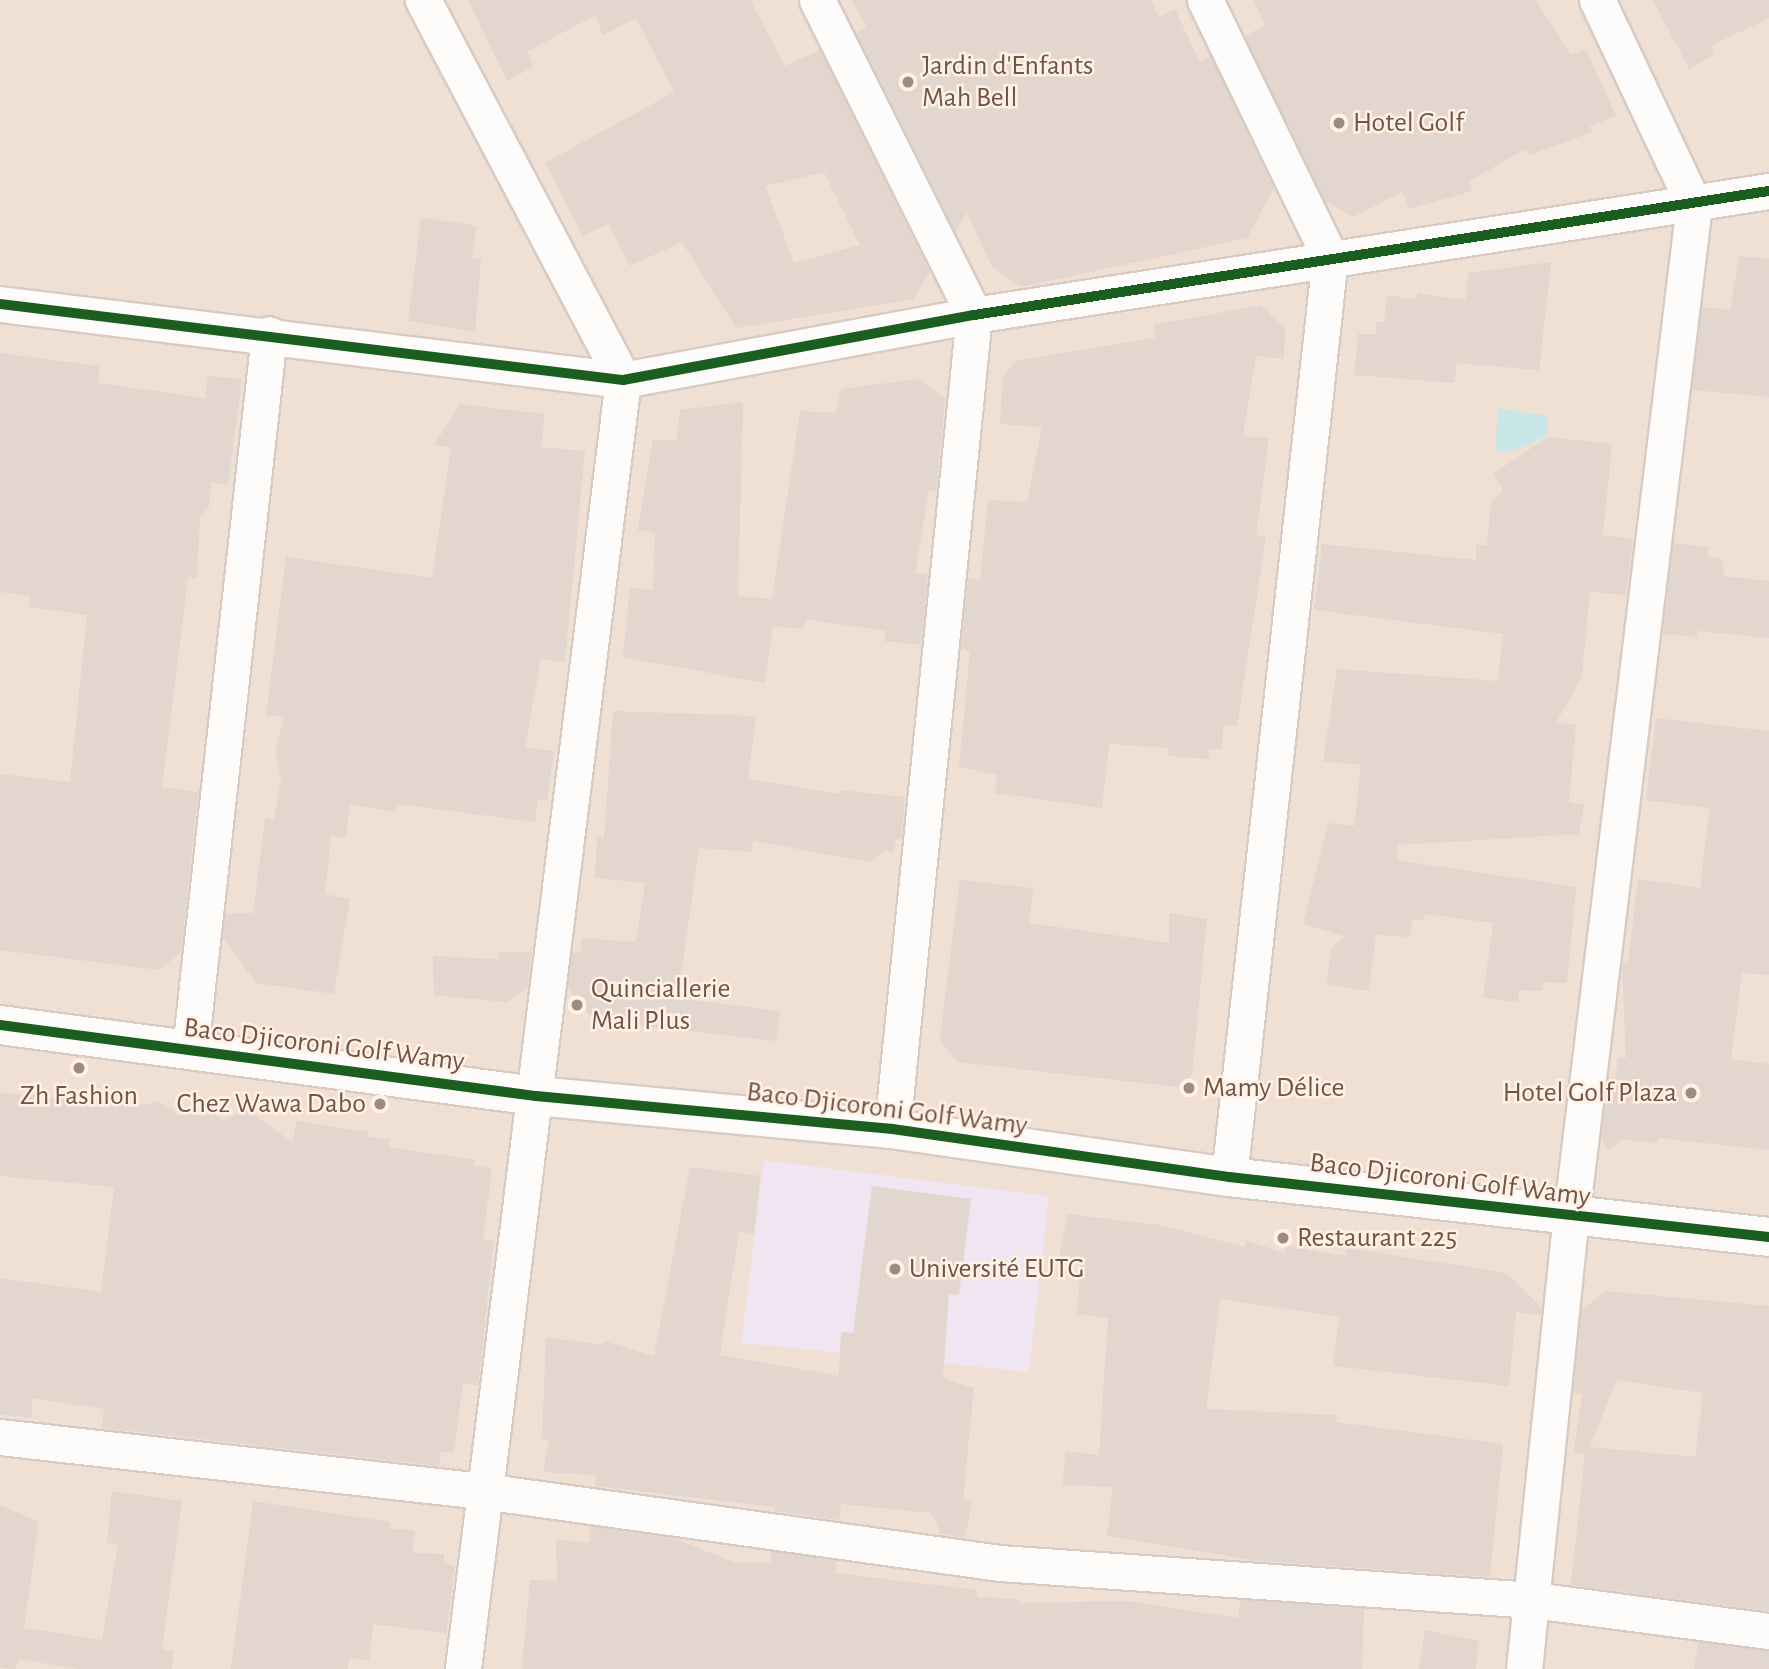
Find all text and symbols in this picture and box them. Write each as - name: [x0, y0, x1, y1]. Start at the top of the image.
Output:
- place label: Jardin d'Enfants Mah Bell: [922, 49, 1093, 115]
- marker: Jardin d'Enfants Mah Bell: [900, 74, 916, 90]
- place label: Hotel Golf: [1353, 106, 1464, 140]
- marker: Hotel Golf: [1331, 115, 1347, 131]
- place label: Quinciallerie Mali Plus: [591, 972, 730, 1038]
- marker: Quinciallerie Mali Plus: [569, 997, 585, 1013]
- street label: Baco Djicoroni Golf Wamy: [182, 1011, 466, 1079]
- marker: Zh Fashion: [71, 1060, 87, 1076]
- place label: Mamy Délice: [1203, 1071, 1344, 1105]
- street label: Baco Djicoroni Golf Wamy: [745, 1075, 1029, 1143]
- place label: Hotel Golf Plaza: [1503, 1076, 1677, 1110]
- place label: Zh Fashion: [20, 1079, 138, 1113]
- marker: Mamy Délice: [1181, 1080, 1197, 1096]
- marker: Hotel Golf Plaza: [1683, 1085, 1699, 1101]
- place label: Chez Wawa Dabo: [177, 1087, 366, 1121]
- marker: Chez Wawa Dabo: [372, 1096, 388, 1112]
- street label: Baco Djicoroni Golf Wamy: [1308, 1146, 1592, 1214]
- place label: Restaurant 225: [1297, 1221, 1457, 1255]
- marker: Restaurant 225: [1275, 1230, 1291, 1246]
- place label: Université EUTG: [909, 1252, 1084, 1286]
- marker: Université EUTG: [887, 1261, 903, 1277]

